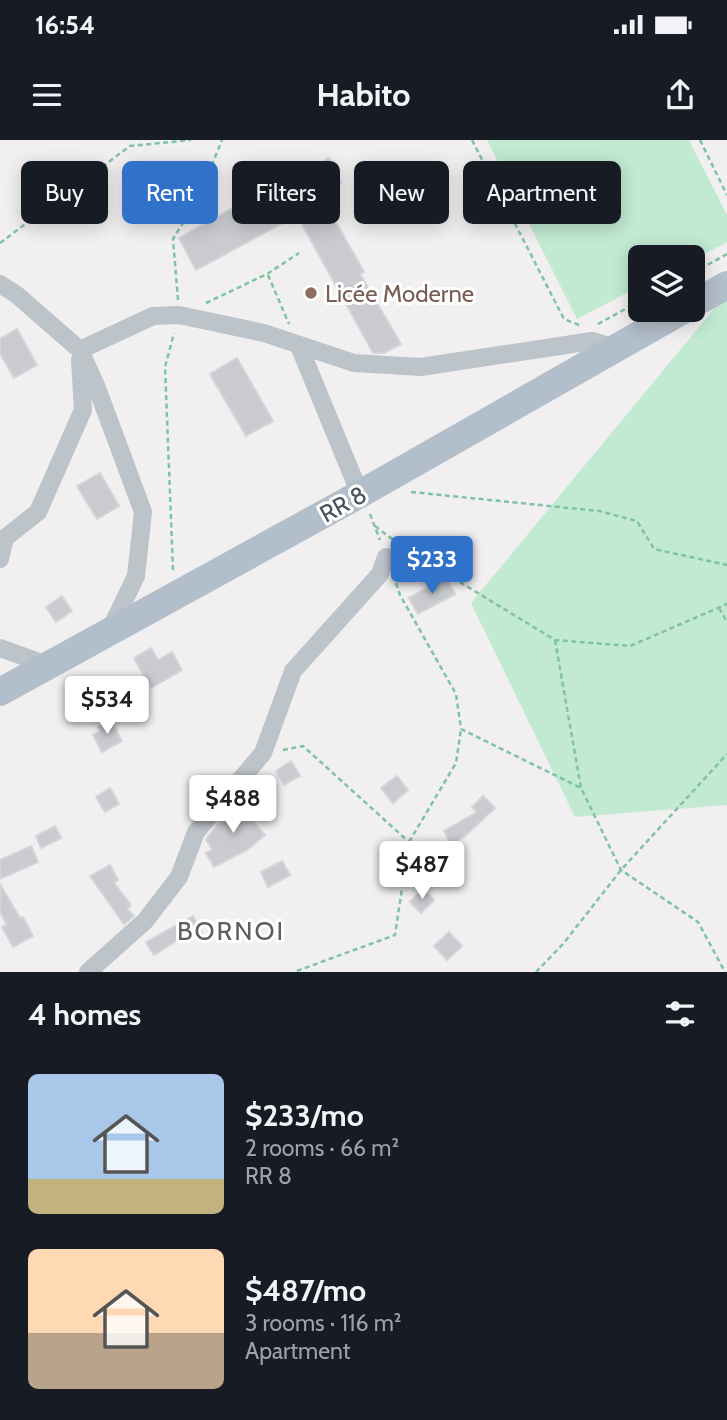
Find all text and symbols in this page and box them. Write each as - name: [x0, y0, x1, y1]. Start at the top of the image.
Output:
- text: 16:54: [35, 9, 95, 41]
- text: Habito: [316, 75, 411, 114]
- icon: menu: [28, 76, 66, 114]
- icon: share: [661, 76, 699, 114]
- chip: Buy: [21, 161, 108, 224]
- chip: Rent: [122, 161, 218, 224]
- chip: Filters: [232, 161, 340, 224]
- chip: New: [354, 161, 449, 224]
- chip: Apartment: [463, 161, 621, 224]
- map controls: [628, 245, 705, 322]
- button: layers: [628, 245, 705, 322]
- place label: Licée Moderne: [325, 279, 474, 308]
- marker: Licée Moderne: [303, 285, 319, 301]
- street label: RR 8: [315, 479, 371, 529]
- pin: $233: [391, 536, 473, 596]
- text: $233: [407, 545, 457, 573]
- pin: $534: [66, 676, 148, 736]
- text: $534: [81, 685, 133, 713]
- pin: $488: [192, 776, 274, 835]
- text: $488: [205, 784, 261, 812]
- pin: $487: [381, 842, 463, 901]
- text: $487: [395, 850, 449, 878]
- district label: BORNOI: [177, 915, 285, 947]
- icon: filters: [661, 995, 699, 1033]
- text: 4 homes: [28, 996, 141, 1033]
- text: $233/mo: [245, 1097, 364, 1134]
- icon: home: [84, 1102, 168, 1186]
- text: 2 rooms · 66 m²: [245, 1134, 399, 1162]
- text: RR 8: [245, 1162, 292, 1190]
- text: $487/mo: [245, 1272, 366, 1309]
- icon: home: [84, 1277, 168, 1361]
- text: 3 rooms · 116 m²: [245, 1309, 401, 1337]
- text: Apartment: [245, 1337, 350, 1365]

